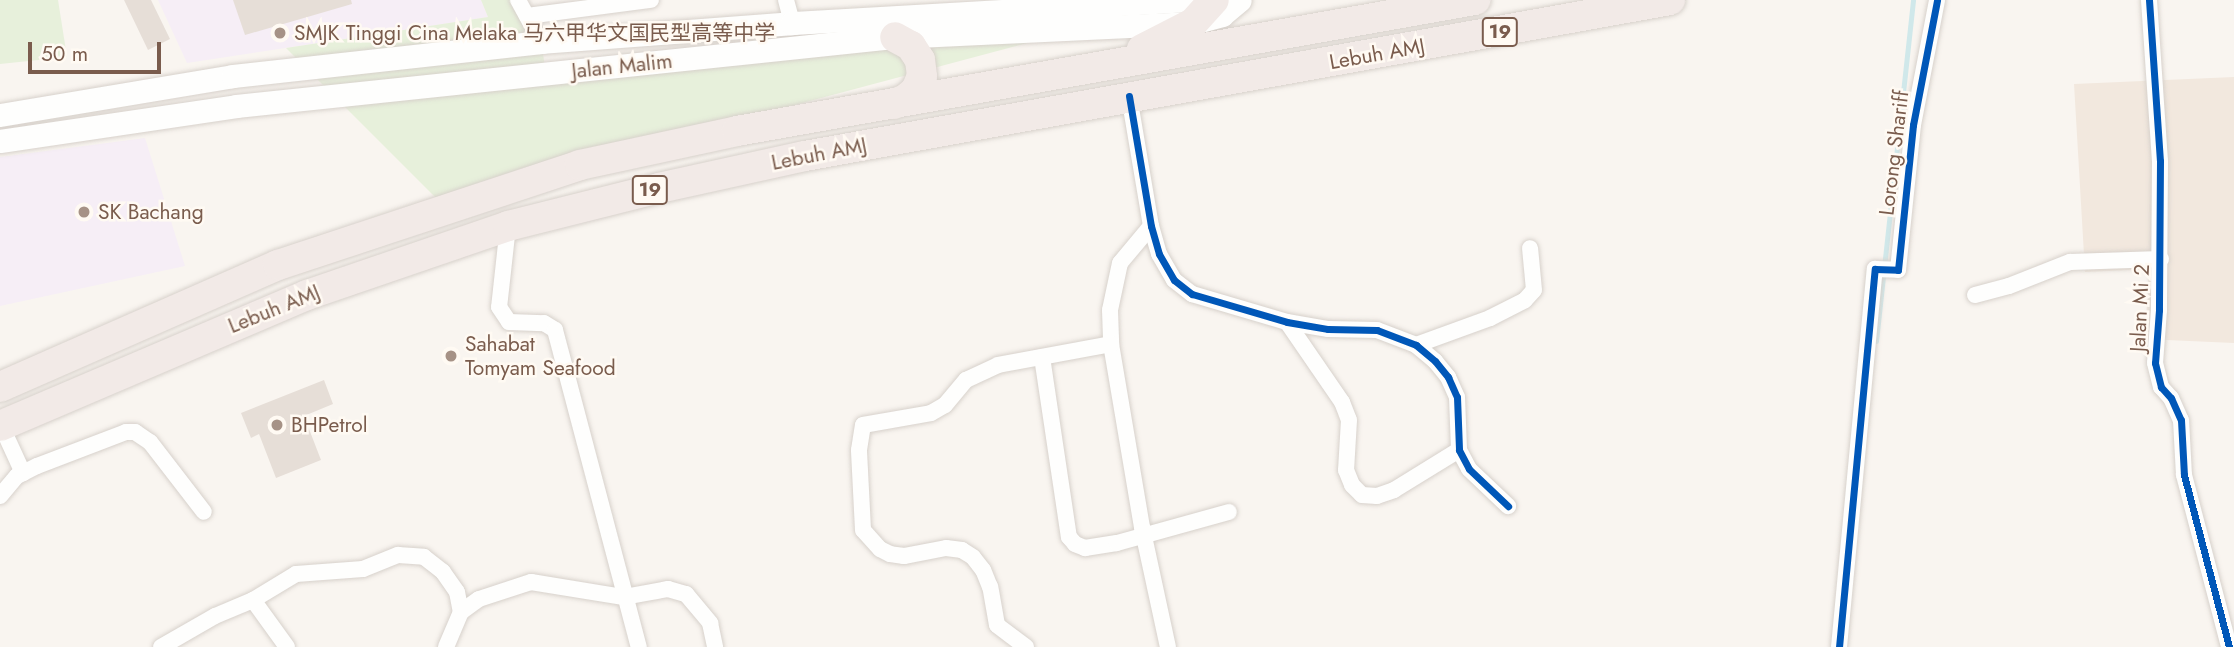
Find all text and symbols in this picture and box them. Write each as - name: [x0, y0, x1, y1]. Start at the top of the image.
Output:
- road number: 19: [1481, 16, 1519, 48]
- place label: SMJK Tinggi Cina Melaka 马六甲华文国民型高等中学: [294, 20, 775, 46]
- marker: SMJK Tinggi Cina Melaka 马六甲华文国民型高等中学: [272, 25, 288, 41]
- scale bar: [32, 28, 164, 72]
- street label: Lebuh AMJ: [1327, 33, 1427, 75]
- text: 50 m: [41, 39, 88, 69]
- street label: Jalan Malim: [570, 48, 674, 84]
- street label: Lorong Shariff: [1874, 89, 1914, 217]
- street label: Lebuh AMJ: [769, 132, 869, 176]
- road number: 19: [631, 174, 669, 206]
- place label: SK Bachang: [98, 199, 204, 225]
- marker: SK Bachang: [76, 204, 92, 220]
- street label: Jalan Mi 2: [2125, 263, 2155, 353]
- street label: Lebuh AMJ: [225, 279, 323, 339]
- place label: Sahabat Tomyam Seafood: [465, 331, 616, 381]
- marker: Sahabat Tomyam Seafood: [443, 348, 459, 364]
- place label: BHPetrol: [291, 412, 368, 438]
- marker: BHPetrol: [269, 417, 285, 433]

